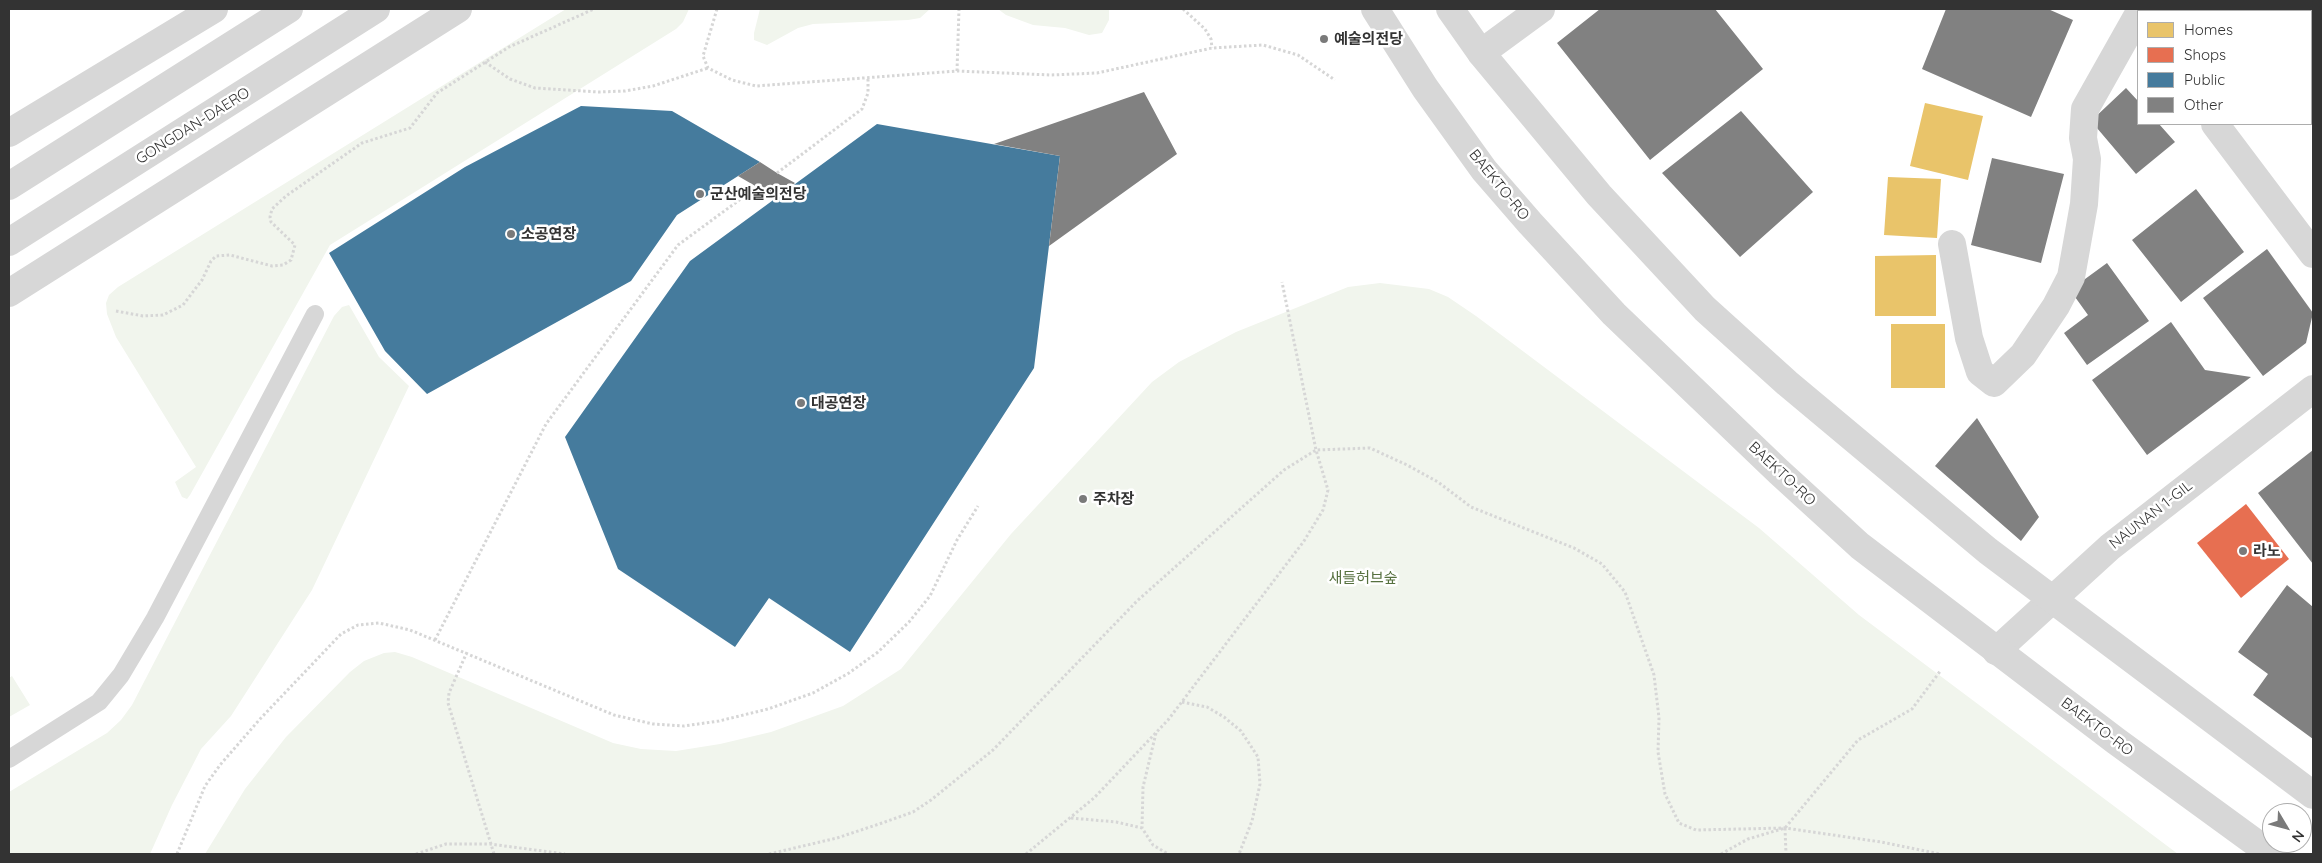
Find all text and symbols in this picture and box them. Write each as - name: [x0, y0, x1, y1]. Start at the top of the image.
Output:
- legend: [2137, 10, 2312, 125]
- text: Homes: [2184, 20, 2233, 39]
- place label: 예술의전당: [1334, 30, 1403, 48]
- marker: 예술의전당: [1318, 33, 1330, 45]
- text: Shops: [2184, 45, 2226, 64]
- text: Public: [2184, 70, 2225, 89]
- street label: GONGDAN-DAERO: [133, 84, 253, 168]
- text: Other: [2184, 95, 2223, 114]
- street label: BAEKTO-RO: [1465, 146, 1533, 224]
- place label: 군산예술의전당: [710, 185, 807, 203]
- marker: 군산예술의전당: [694, 188, 706, 200]
- place label: 소공연장: [521, 225, 576, 243]
- marker: 소공연장: [505, 228, 517, 240]
- place label: 대공연장: [811, 394, 866, 412]
- marker: 대공연장: [795, 397, 807, 409]
- street label: BAEKTO-RO: [1745, 438, 1819, 510]
- street label: NAUNAN 1-GIL: [2106, 477, 2196, 553]
- place label: 주차장: [1093, 490, 1134, 508]
- marker: 주차장: [1077, 493, 1089, 505]
- place label: 라노: [2253, 542, 2281, 560]
- marker: 라노: [2237, 545, 2249, 557]
- park label: 새들허브숲: [1329, 569, 1397, 587]
- street label: BAEKTO-RO: [2057, 694, 2137, 760]
- north arrow: [2262, 803, 2312, 853]
- text: N: [2288, 827, 2308, 846]

